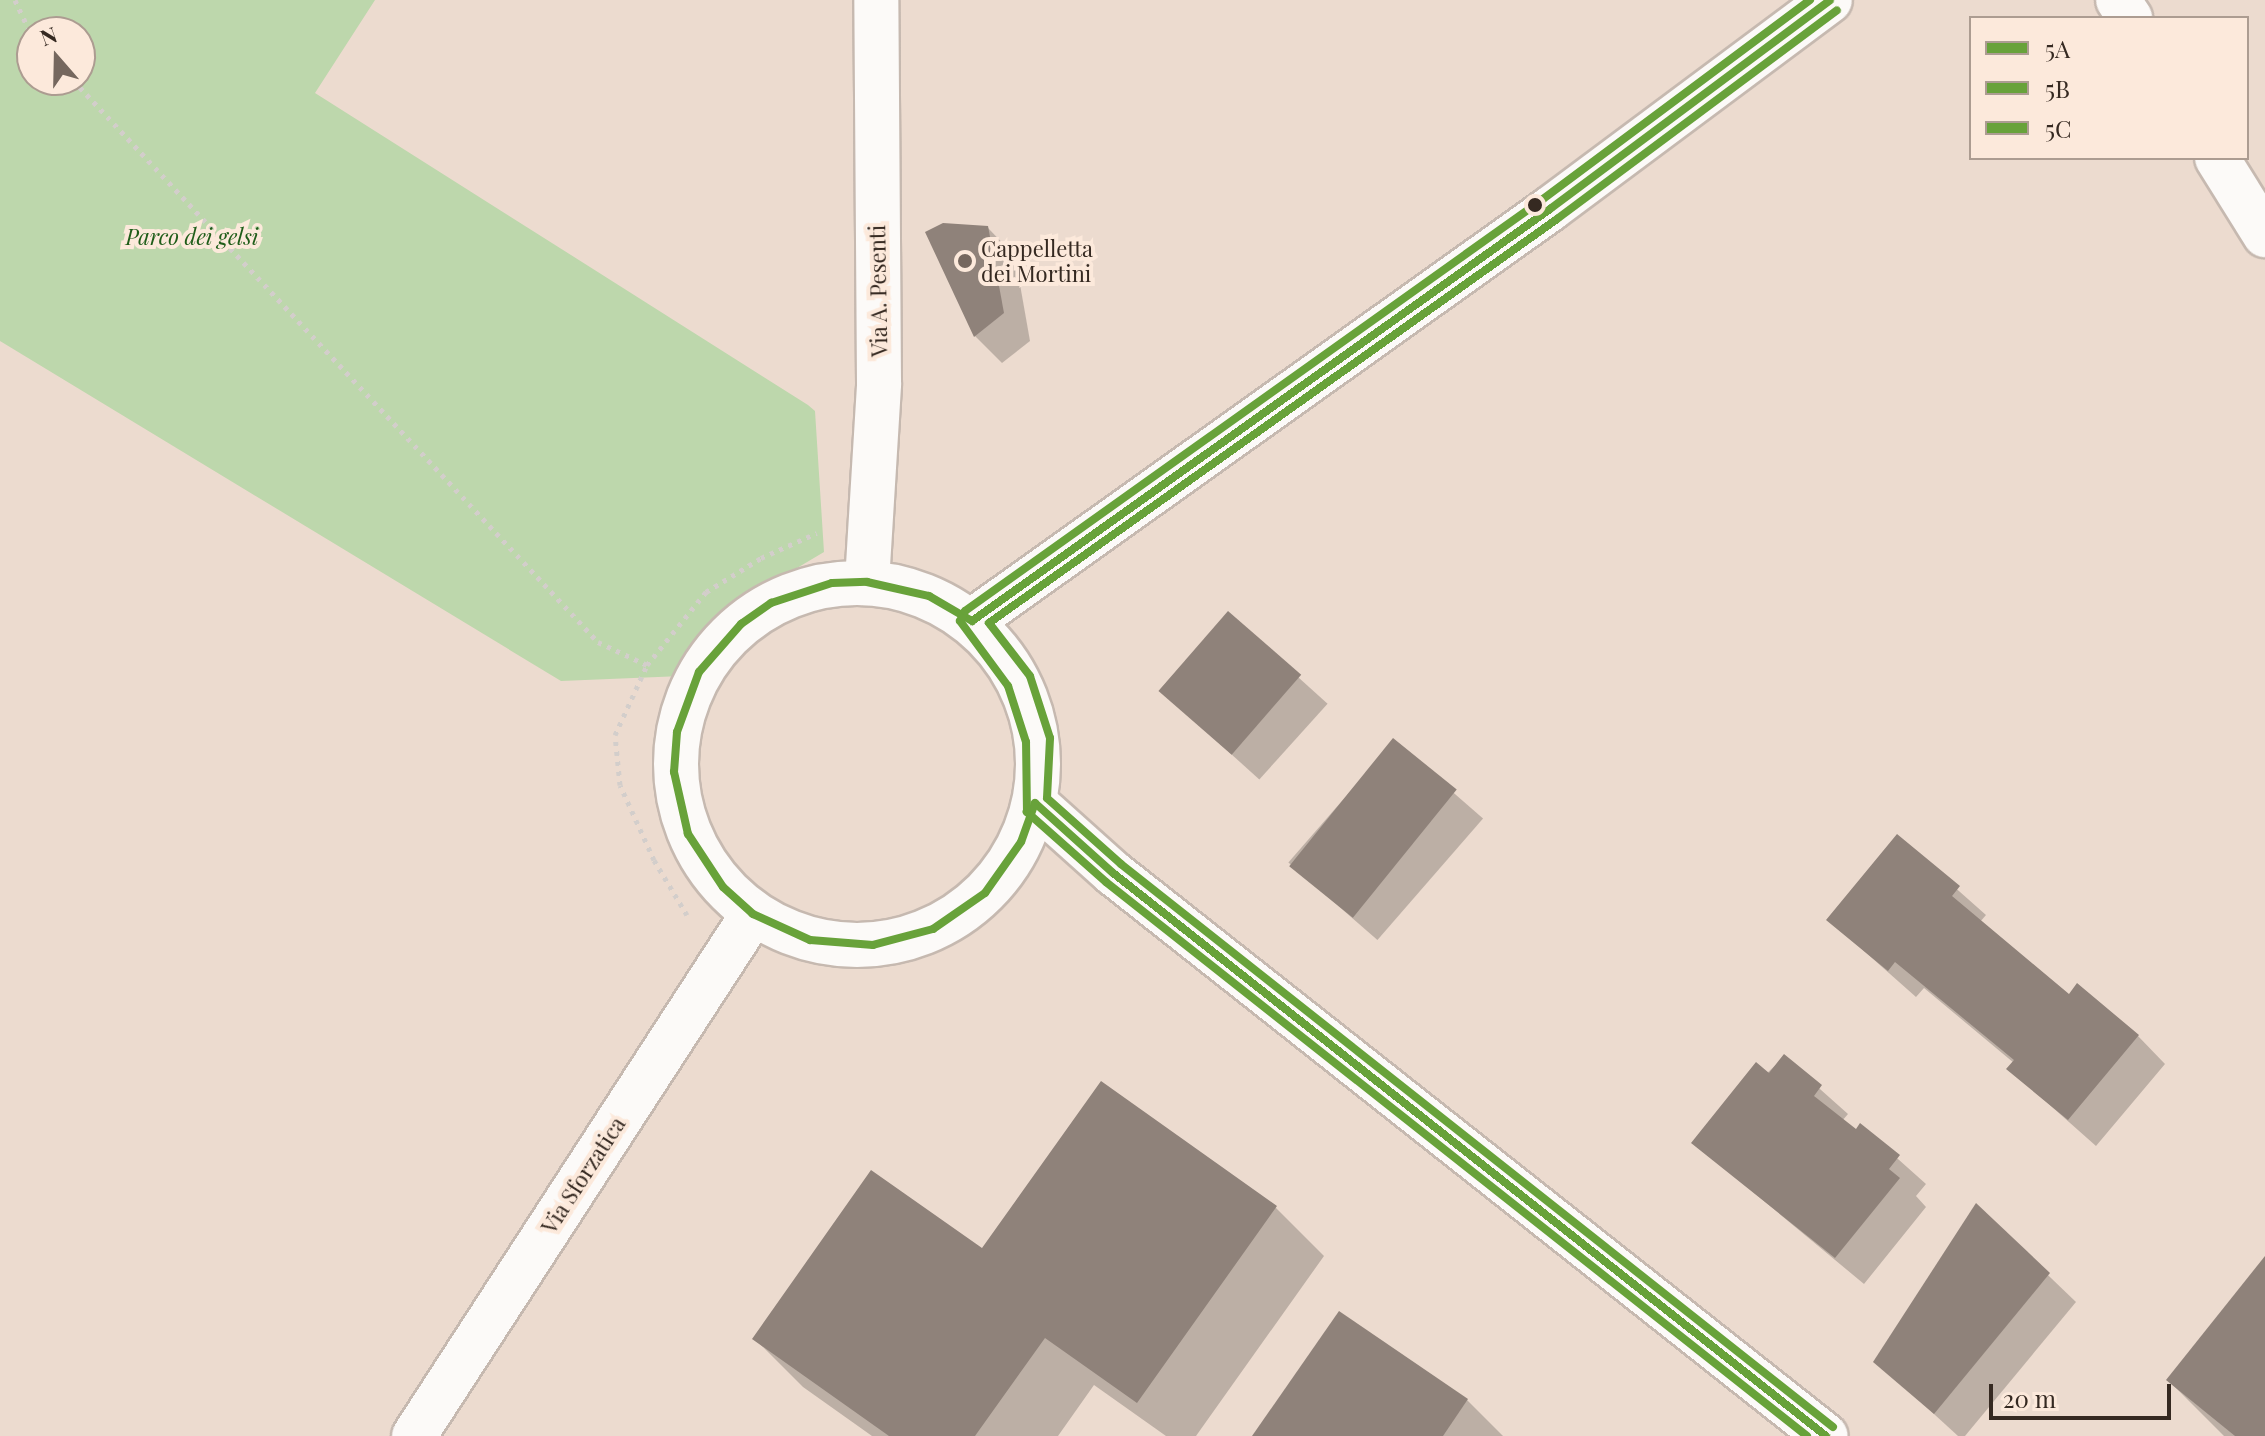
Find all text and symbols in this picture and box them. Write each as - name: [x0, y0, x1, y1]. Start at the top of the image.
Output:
- north arrow: [16, 16, 96, 96]
- legend: [1969, 16, 2249, 160]
- text: N: [36, 19, 61, 52]
- text: 5A: [2045, 32, 2070, 64]
- text: 5B: [2045, 72, 2070, 104]
- text: 5C: [2045, 112, 2071, 144]
- unlabelled marker: [1527, 197, 1543, 213]
- park label: Parco dei gelsi: [126, 224, 258, 250]
- street label: Via A. Pesenti: [864, 224, 892, 358]
- place label: Cappelletta dei Mortini: [981, 235, 1093, 286]
- marker: Cappelletta dei Mortini: [956, 252, 974, 270]
- street label: Via Sforzatica: [535, 1112, 631, 1238]
- scale bar: [1993, 1368, 2175, 1418]
- text: 20 m: [2003, 1382, 2056, 1414]

